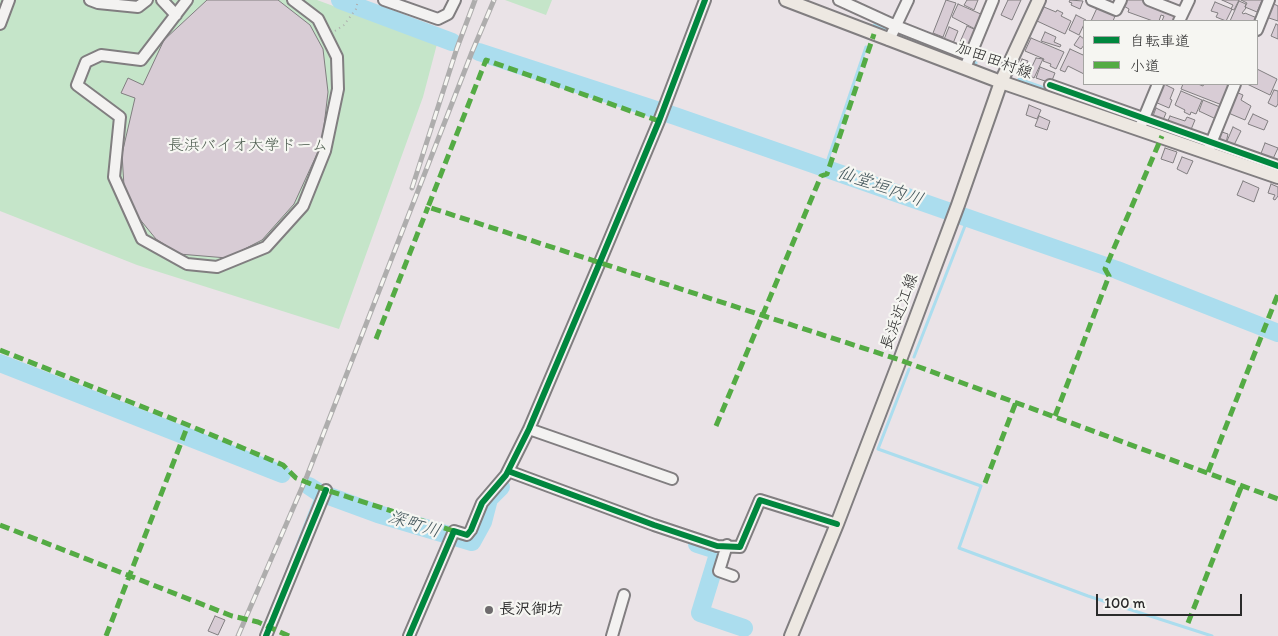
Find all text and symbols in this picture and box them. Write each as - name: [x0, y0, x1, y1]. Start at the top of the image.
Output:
- legend: [1083, 20, 1258, 85]
- text: 自転車道: [1130, 32, 1190, 50]
- street label: 加田田村線: [953, 38, 1035, 84]
- text: 小道: [1130, 57, 1160, 75]
- park label: 長浜バイオ大学ドーム: [168, 136, 328, 156]
- water label: 仙堂垣内川: [834, 162, 926, 212]
- street label: 長浜近江線: [877, 271, 923, 353]
- water label: 深町川: [385, 507, 443, 543]
- scale bar: [1098, 584, 1244, 616]
- text: 100 m: [1104, 594, 1145, 612]
- place label: 長沢御坊: [499, 600, 563, 620]
- marker: 長沢御坊: [483, 604, 495, 616]

